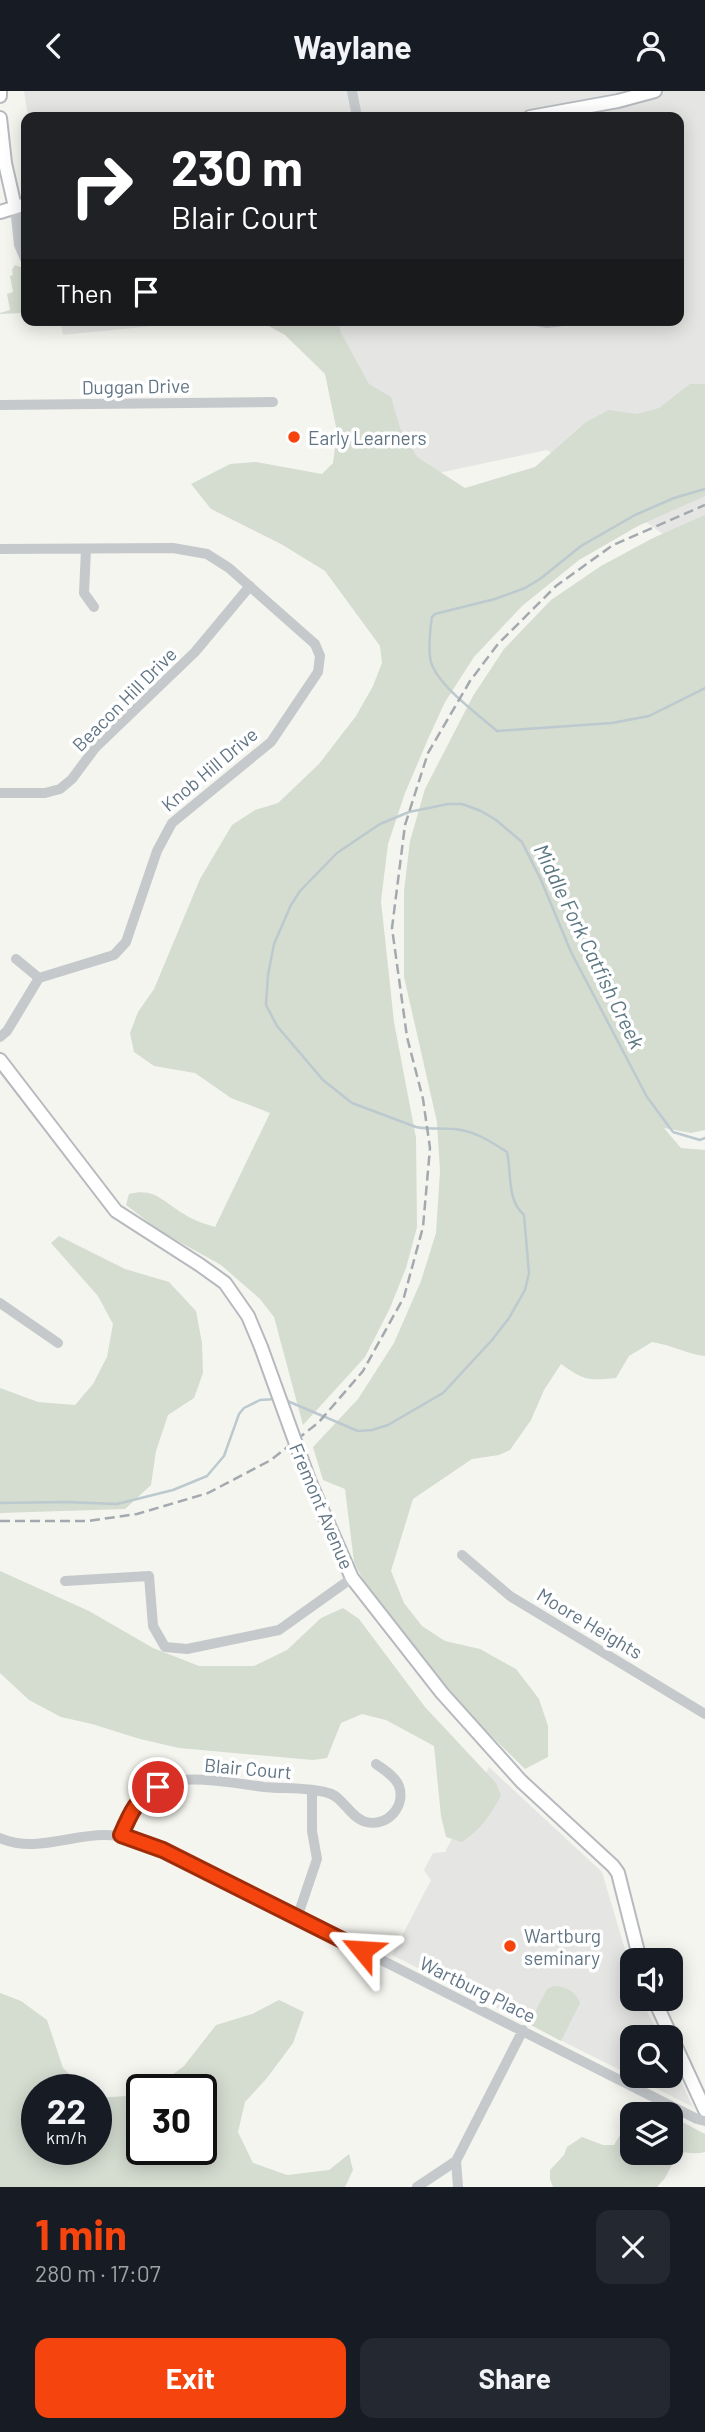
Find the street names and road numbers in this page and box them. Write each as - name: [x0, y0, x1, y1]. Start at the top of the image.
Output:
- street label: Duggan Drive: [82, 374, 190, 398]
- street label: Beacon Hill Drive: [67, 642, 181, 756]
- street label: Knob Hill Drive: [156, 722, 262, 816]
- street label: Fremont Avenue: [285, 1439, 359, 1573]
- street label: Moore Heights: [533, 1583, 647, 1663]
- street label: Blair Court: [203, 1753, 293, 1783]
- street label: Wartburg Place: [416, 1951, 540, 2027]

